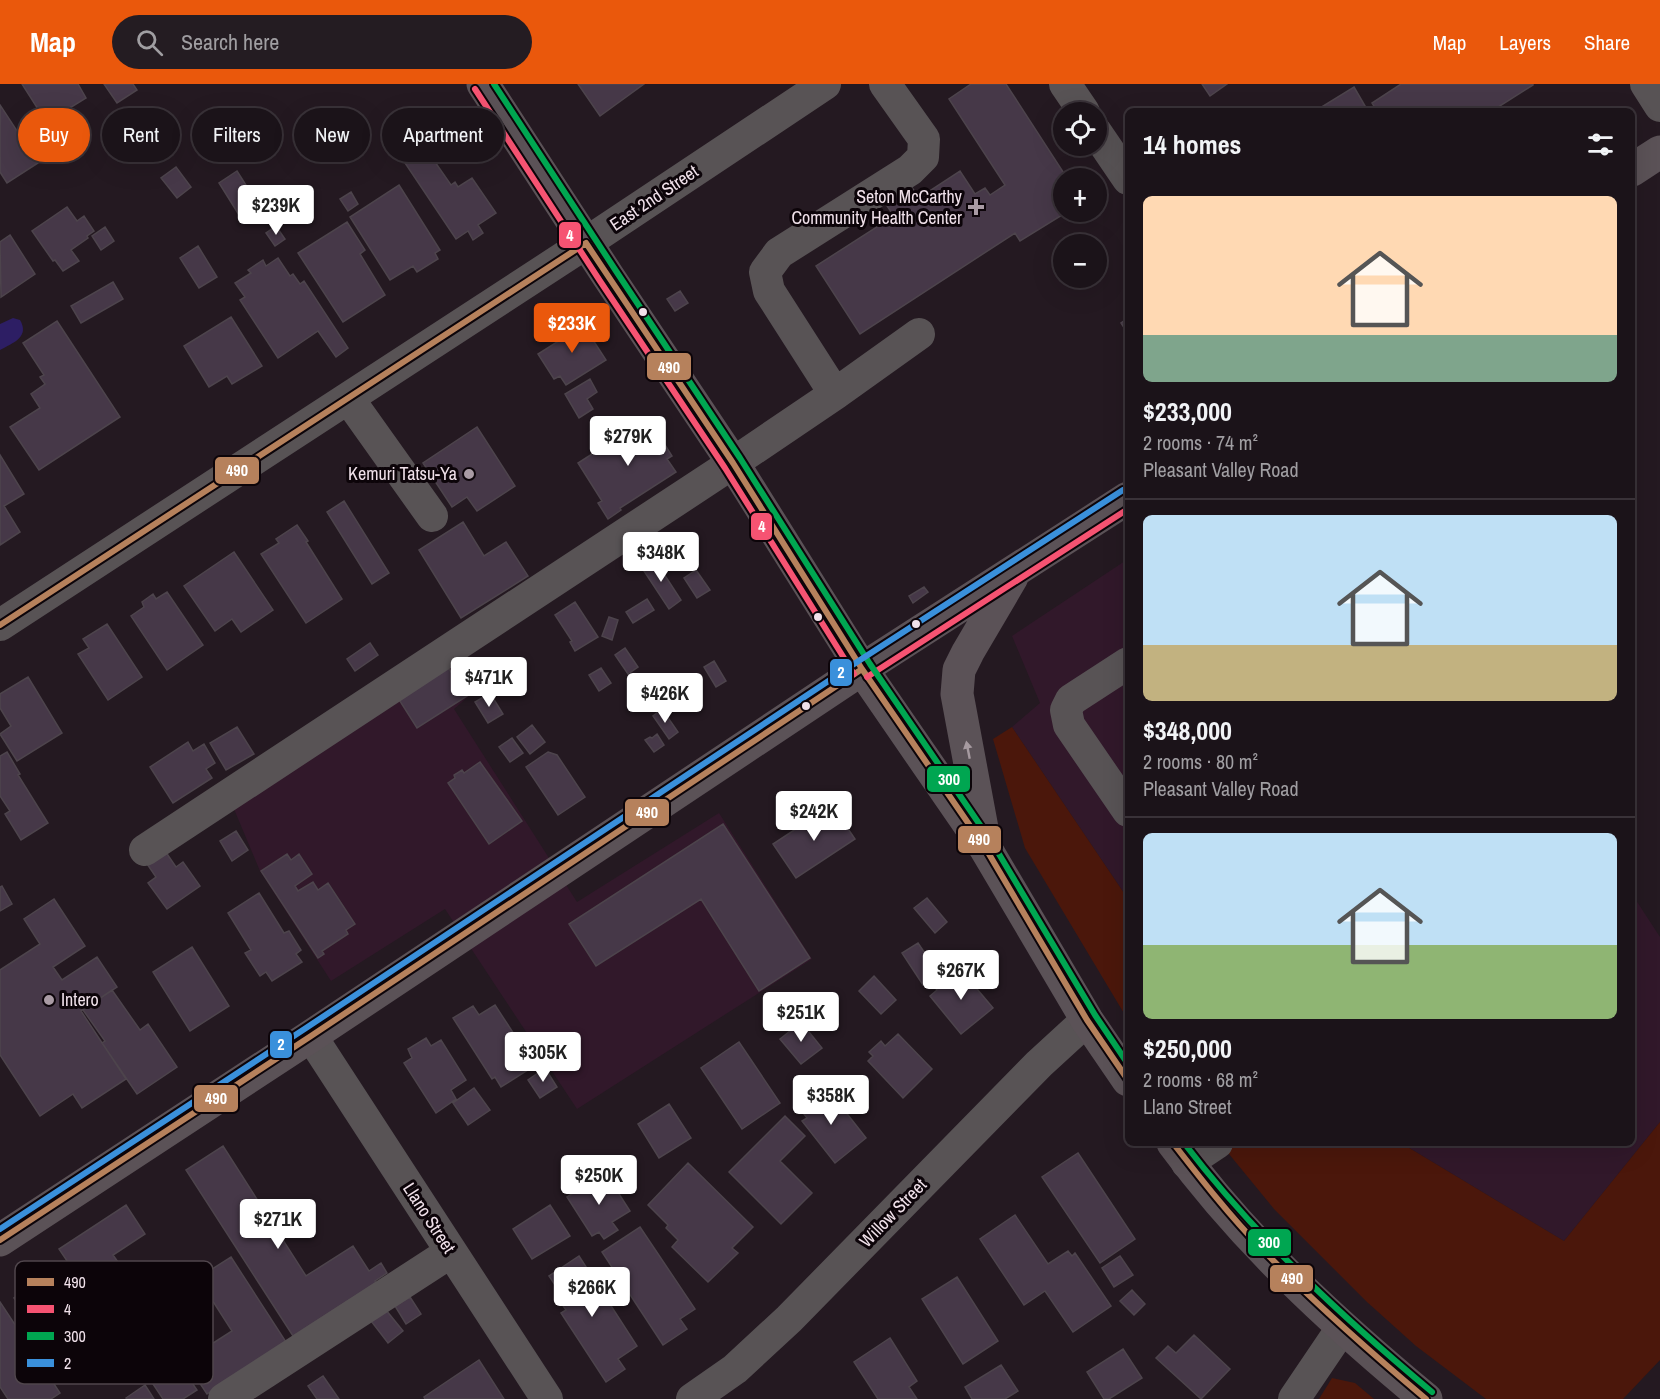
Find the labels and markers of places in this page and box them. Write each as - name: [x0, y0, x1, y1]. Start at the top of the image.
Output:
- place label: Seton McCarthy Community Health Center: [791, 184, 963, 230]
- pin: $239K: [234, 185, 318, 236]
- marker: Seton McCarthy Community Health Center: [967, 198, 985, 216]
- pin: $233K: [530, 303, 614, 354]
- unlabelled marker: [637, 306, 649, 318]
- pin: $279K: [586, 416, 670, 467]
- place label: Kemuri Tatsu-Ya: [348, 461, 457, 486]
- marker: Kemuri Tatsu-Ya: [462, 467, 476, 481]
- pin: $348K: [619, 532, 703, 583]
- unlabelled marker: [812, 611, 824, 623]
- unlabelled marker: [910, 618, 922, 630]
- pin: $471K: [447, 657, 531, 708]
- pin: $426K: [623, 673, 707, 724]
- unlabelled marker: [800, 700, 812, 712]
- pin: $242K: [772, 791, 856, 842]
- pin: $267K: [919, 950, 1003, 1001]
- place label: Intero: [61, 987, 99, 1012]
- pin: $251K: [759, 992, 843, 1043]
- marker: Intero: [42, 993, 56, 1007]
- pin: $305K: [501, 1032, 585, 1083]
- pin: $358K: [789, 1075, 873, 1126]
- pin: $250K: [557, 1155, 641, 1206]
- pin: $271K: [236, 1199, 320, 1250]
- pin: $266K: [550, 1267, 634, 1318]

